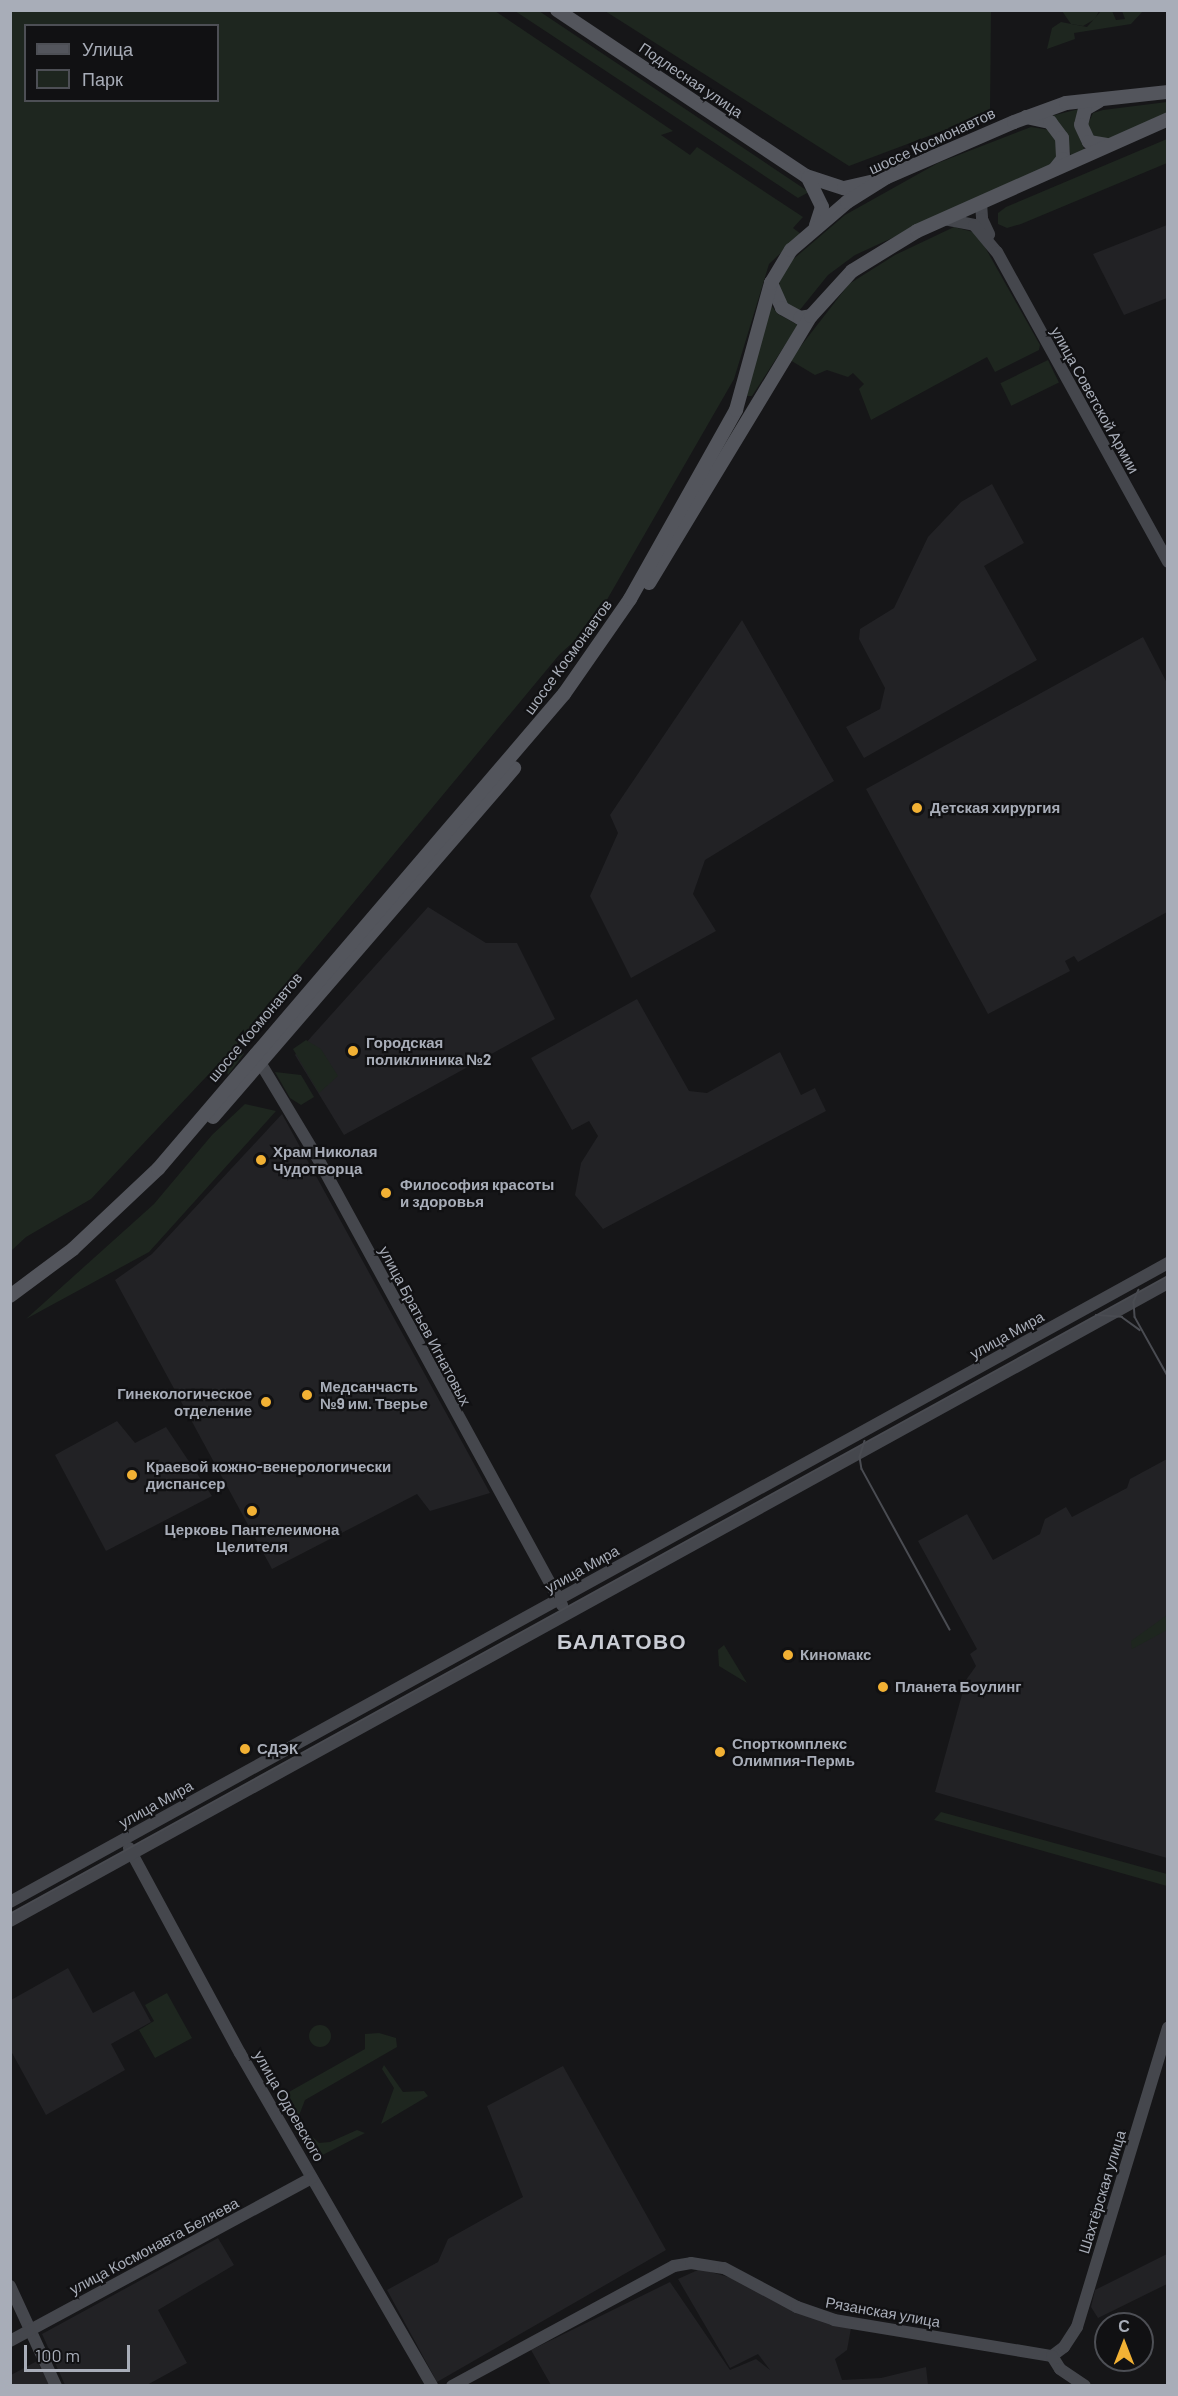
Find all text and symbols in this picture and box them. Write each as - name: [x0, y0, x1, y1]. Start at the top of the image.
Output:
- legend: [24, 24, 219, 102]
- text: Улица: [82, 38, 133, 60]
- street label: Подлесная улица: [636, 39, 746, 121]
- text: Парк: [82, 68, 123, 90]
- street label: шоссе Космонавтов: [866, 104, 998, 178]
- street label: улица Советской Армии: [1047, 323, 1143, 477]
- street label: шоссе Космонавтов: [520, 596, 616, 718]
- marker: Детская хирургия: [908, 799, 926, 817]
- place label: Детская хирургия: [930, 799, 1060, 817]
- street label: шоссе Космонавтов: [204, 969, 306, 1085]
- place label: Городская поликлиника №2: [366, 1033, 491, 1068]
- marker: Городская поликлиника №2: [344, 1042, 362, 1060]
- place label: Храм Николая Чудотворца: [273, 1142, 377, 1177]
- marker: Храм Николая Чудотворца: [254, 1153, 268, 1167]
- place label: Философия красоты и здоровья: [400, 1175, 554, 1210]
- marker: Философия красоты и здоровья: [377, 1184, 395, 1202]
- street label: улица Братьев Игнатовых: [375, 1243, 475, 1409]
- street label: улица Мира: [967, 1307, 1047, 1363]
- place label: Медсанчасть №9 им. Тверье: [320, 1377, 428, 1412]
- place label: Гинекологическое отделение: [117, 1384, 252, 1419]
- marker: Медсанчасть №9 им. Тверье: [298, 1386, 316, 1404]
- marker: Гинекологическое отделение: [257, 1393, 275, 1411]
- place label: Краевой кожно-венерологически диспансер: [146, 1457, 391, 1492]
- marker: Краевой кожно-венерологически диспансер: [123, 1466, 141, 1484]
- marker: Церковь Пантелеимона Целителя: [245, 1504, 259, 1518]
- place label: Церковь Пантелеимона Целителя: [165, 1520, 339, 1555]
- street label: улица Мира: [542, 1541, 622, 1597]
- district label: БАЛАТОВО: [557, 1628, 687, 1654]
- place label: Киномакс: [800, 1646, 871, 1664]
- marker: Киномакс: [781, 1648, 795, 1662]
- place label: Планета Боулинг: [895, 1678, 1021, 1696]
- marker: Планета Боулинг: [876, 1680, 890, 1694]
- place label: Спорткомплекс Олимпия-Пермь: [732, 1734, 855, 1769]
- place label: СДЭК: [257, 1740, 298, 1758]
- marker: СДЭК: [238, 1742, 252, 1756]
- marker: Спорткомплекс Олимпия-Пермь: [713, 1745, 727, 1759]
- street label: улица Мира: [116, 1776, 196, 1832]
- street label: улица Одоевского: [250, 2047, 328, 2165]
- street label: Шахтёрская улица: [1075, 2128, 1129, 2256]
- street label: улица Космонавта Беляева: [66, 2194, 242, 2298]
- street label: Рязанская улица: [824, 2293, 942, 2331]
- north arrow: [1094, 2312, 1154, 2372]
- text: С: [1118, 2316, 1130, 2335]
- scale bar: [27, 2333, 134, 2371]
- text: 100 m: [35, 2344, 80, 2366]

